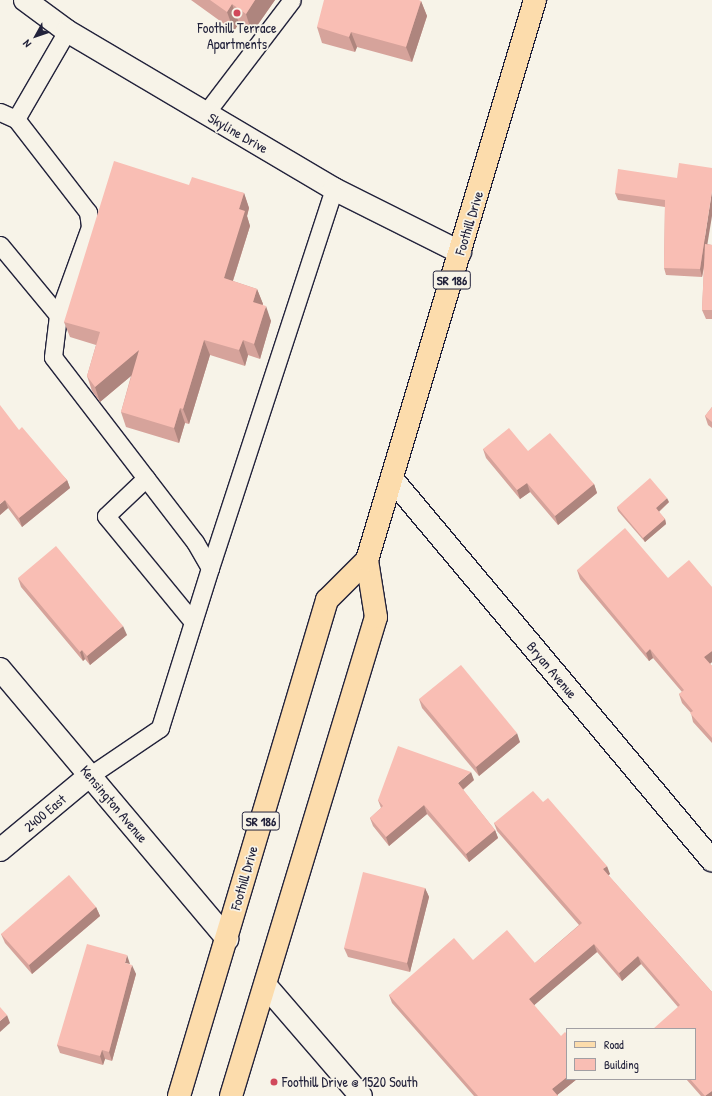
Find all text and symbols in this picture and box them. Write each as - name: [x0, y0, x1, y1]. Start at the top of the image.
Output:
- marker: Foothill Terrace Apartments: [232, 8, 242, 18]
- north arrow: [16, 16, 56, 56]
- place label: Foothill Terrace Apartments: [197, 20, 277, 52]
- text: N: [20, 37, 34, 50]
- street label: Skyline Drive: [205, 109, 271, 157]
- street label: Foothill Drive: [451, 189, 487, 257]
- road number: SR 186: [432, 269, 472, 291]
- street label: Bryan Avenue: [523, 638, 581, 702]
- street label: Kensington Avenue: [77, 762, 151, 846]
- street label: 2400 East: [21, 791, 69, 835]
- road number: SR 186: [241, 810, 281, 832]
- street label: Foothill Drive: [227, 844, 261, 912]
- legend: [566, 1028, 696, 1080]
- text: Road: [604, 1036, 624, 1053]
- text: Building: [604, 1056, 639, 1073]
- place label: Foothill Drive @ 1520 South: [282, 1074, 418, 1090]
- marker: Foothill Drive @ 1520 South: [269, 1077, 279, 1087]

